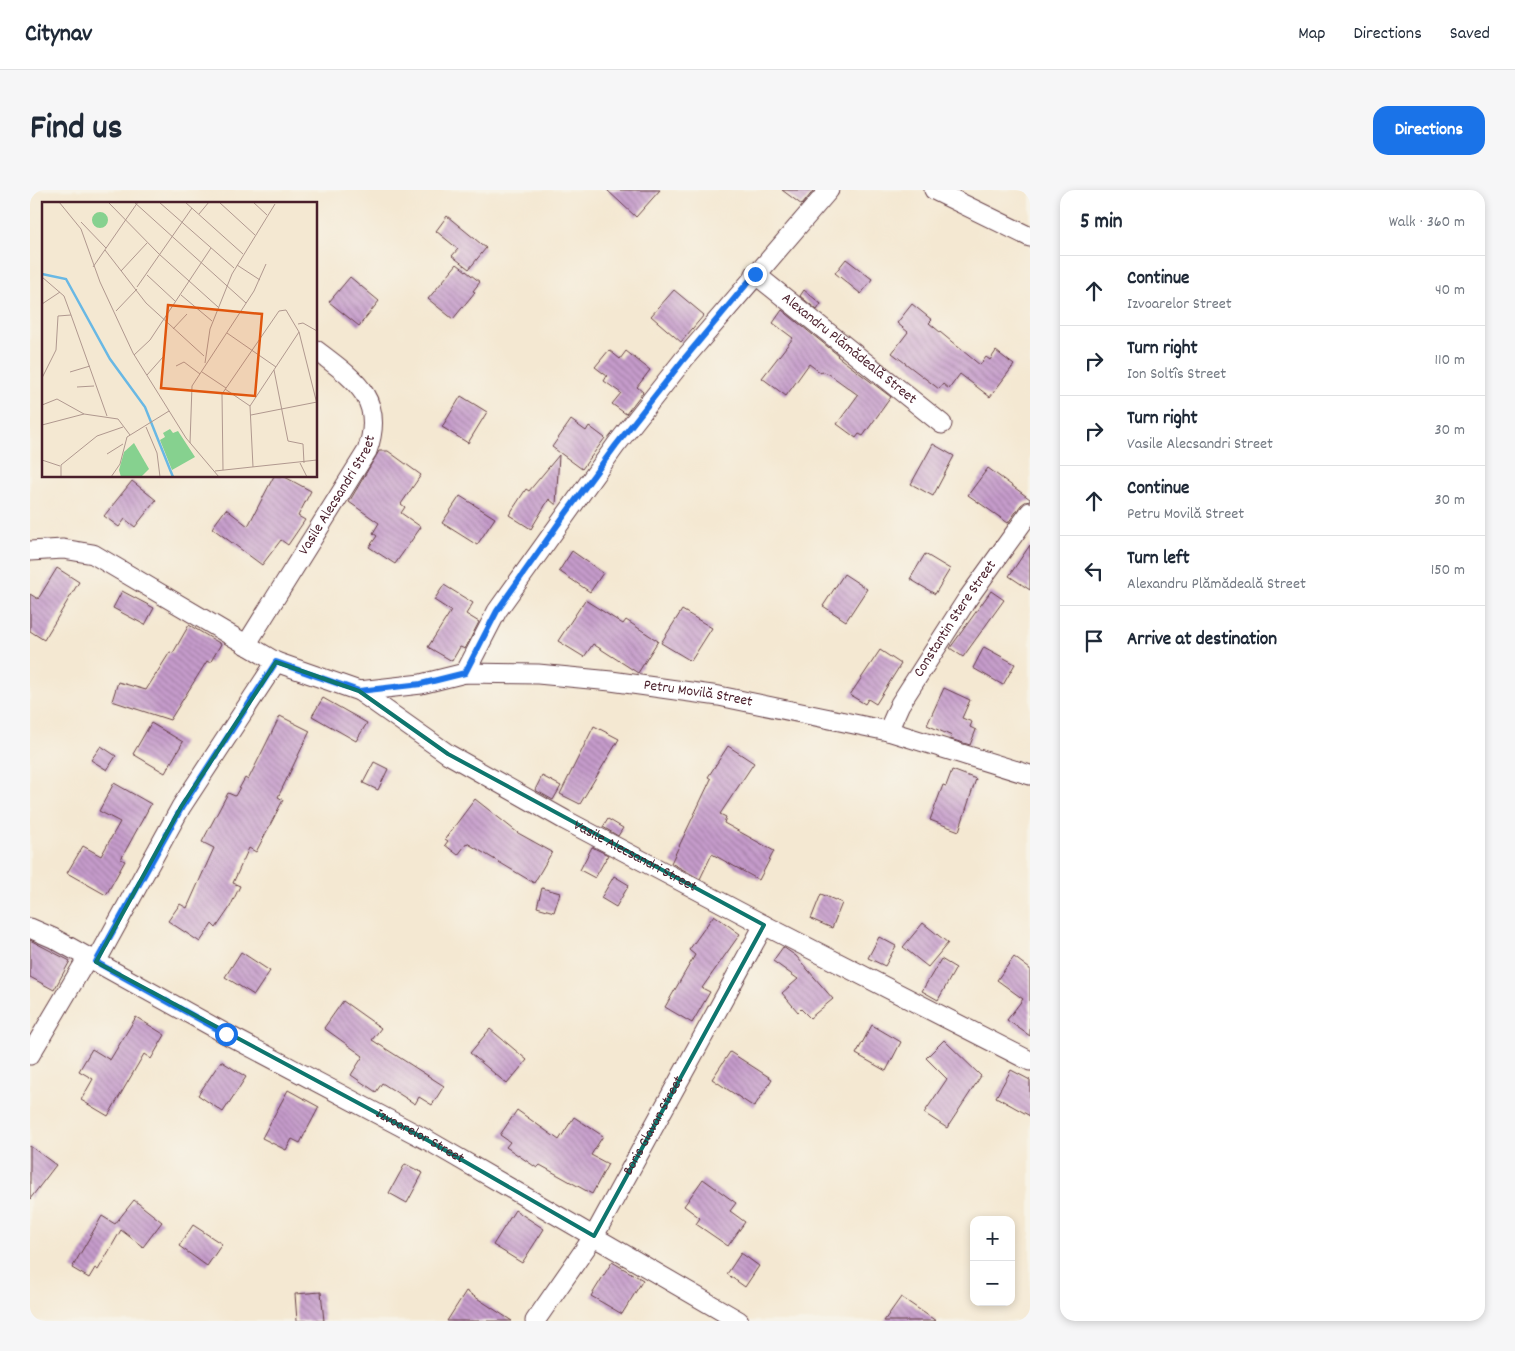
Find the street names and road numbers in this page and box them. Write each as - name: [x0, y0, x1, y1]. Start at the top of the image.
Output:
- street label: Alexandru Plămădeală Street: [776, 288, 921, 410]
- street label: Vasile Alecsandri Street: [294, 433, 382, 560]
- street label: Constantin Stere Street: [909, 556, 1003, 682]
- street label: Petru Movilă Street: [642, 675, 755, 714]
- street label: Vasile Alecsandri Street: [569, 815, 701, 899]
- street label: Boris Glavan Street: [618, 1072, 691, 1180]
- street label: Izvoarelor Street: [371, 1103, 468, 1170]

